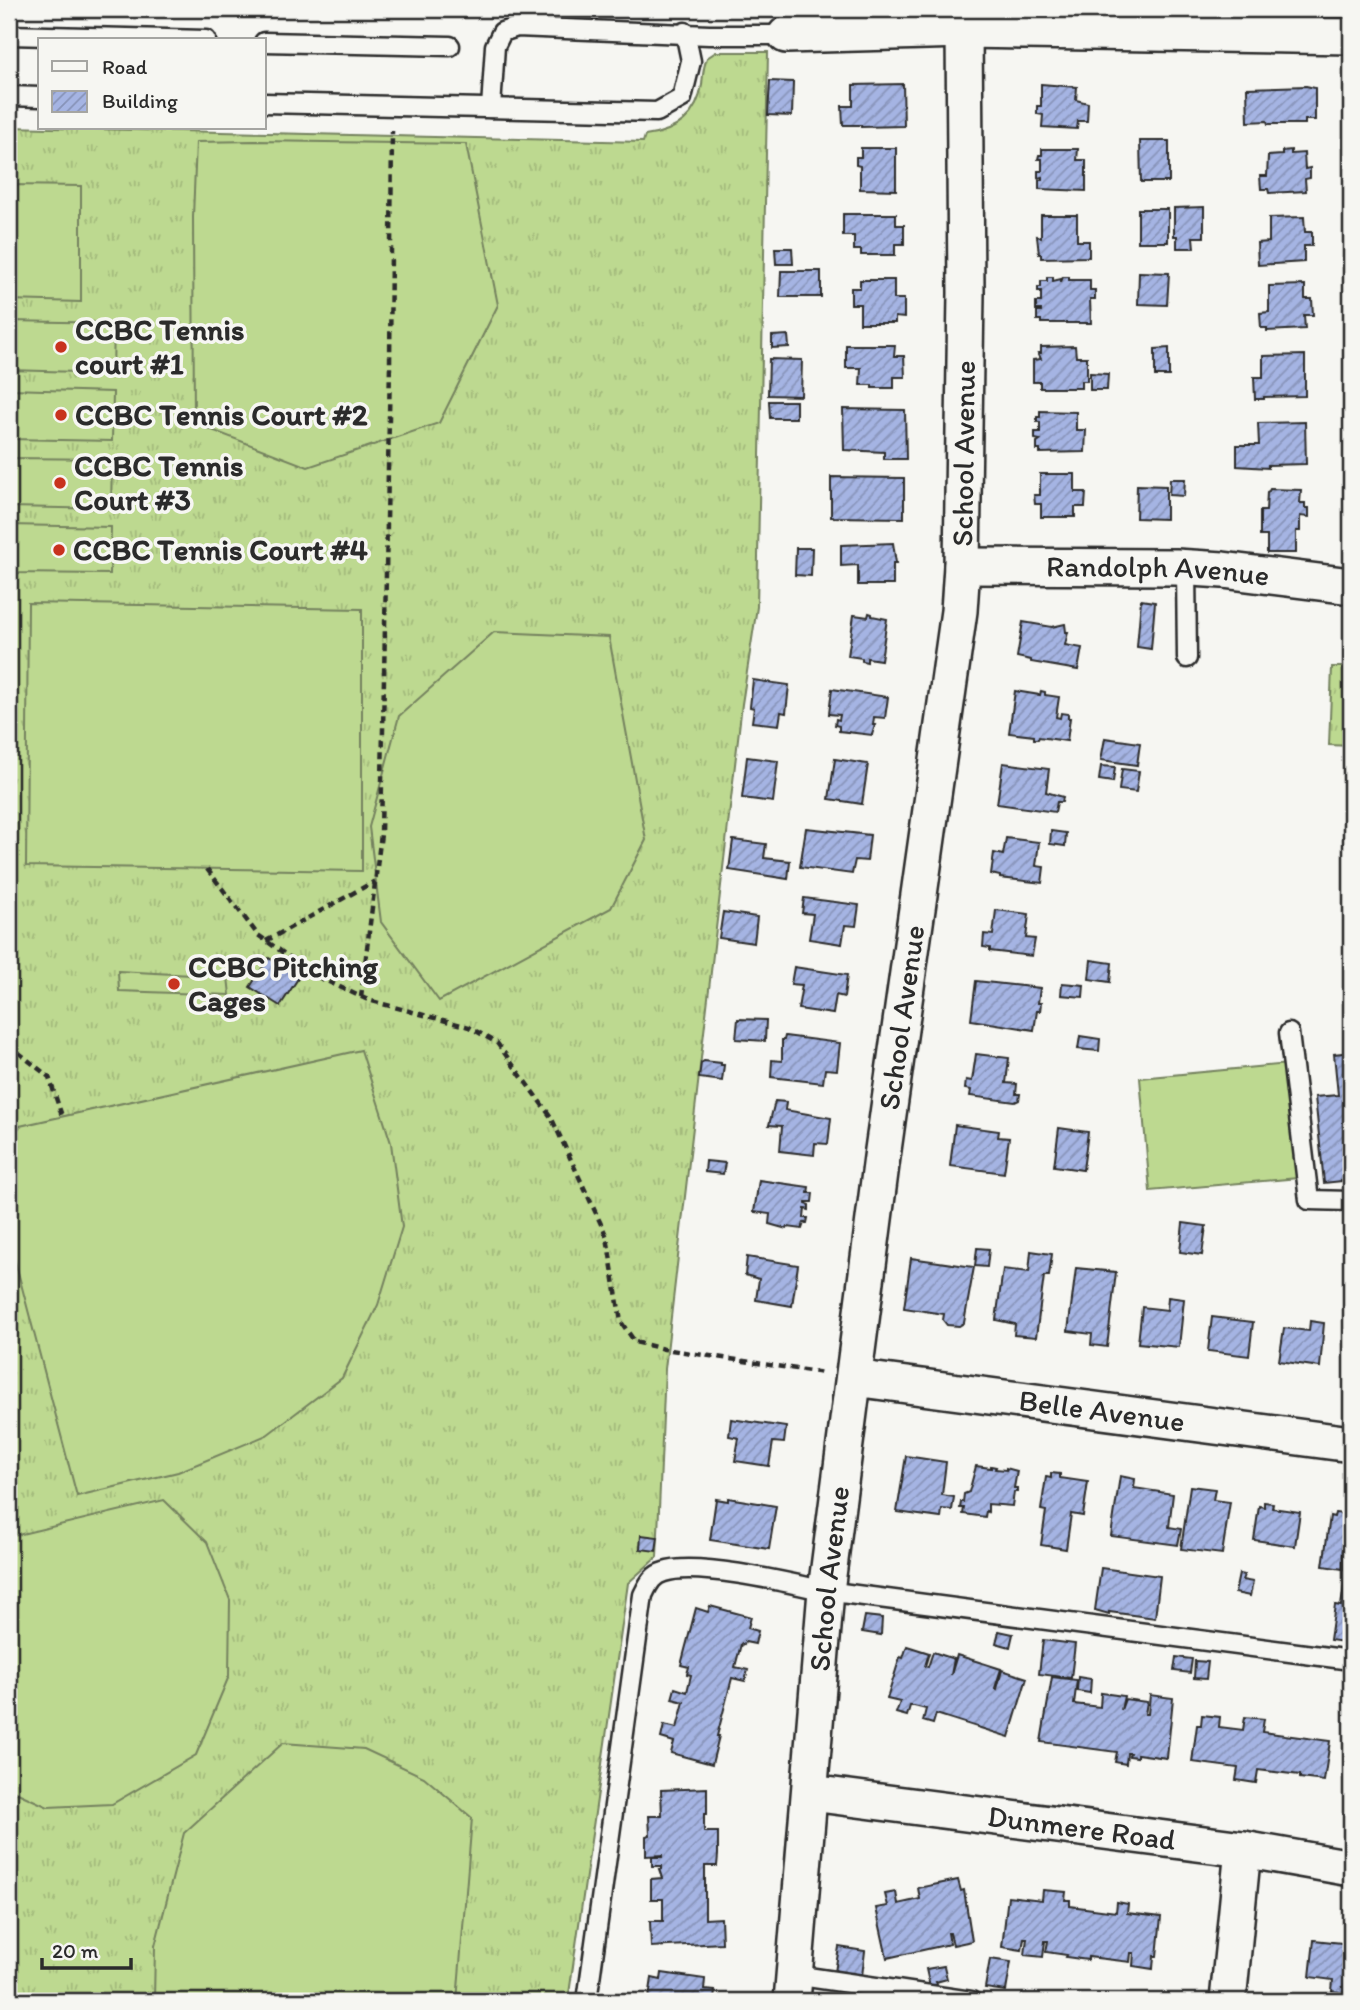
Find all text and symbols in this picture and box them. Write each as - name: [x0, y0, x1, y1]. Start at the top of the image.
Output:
- legend: [38, 38, 266, 130]
- text: Road: [102, 54, 148, 79]
- text: Building: [102, 88, 178, 113]
- place label: CCBC Tennis court #1: [75, 311, 245, 382]
- marker: CCBC Tennis court #1: [53, 339, 69, 355]
- street label: School Avenue: [943, 360, 983, 547]
- place label: CCBC Tennis Court #2: [75, 396, 368, 433]
- marker: CCBC Tennis Court #2: [53, 407, 69, 423]
- place label: CCBC Tennis Court #3: [74, 447, 244, 518]
- marker: CCBC Tennis Court #3: [52, 475, 68, 491]
- place label: CCBC Tennis Court #4: [73, 531, 368, 568]
- marker: CCBC Tennis Court #4: [51, 542, 67, 558]
- street label: Randolph Avenue: [1046, 547, 1272, 594]
- street label: School Avenue: [870, 923, 933, 1112]
- place label: CCBC Pitching Cages: [188, 948, 379, 1019]
- marker: CCBC Pitching Cages: [166, 976, 182, 992]
- street label: Belle Avenue: [1017, 1381, 1187, 1440]
- street label: School Avenue: [800, 1484, 857, 1673]
- street label: Dunmere Road: [985, 1797, 1179, 1858]
- scale bar: [42, 1926, 131, 1970]
- text: 20 m: [52, 1938, 99, 1963]

